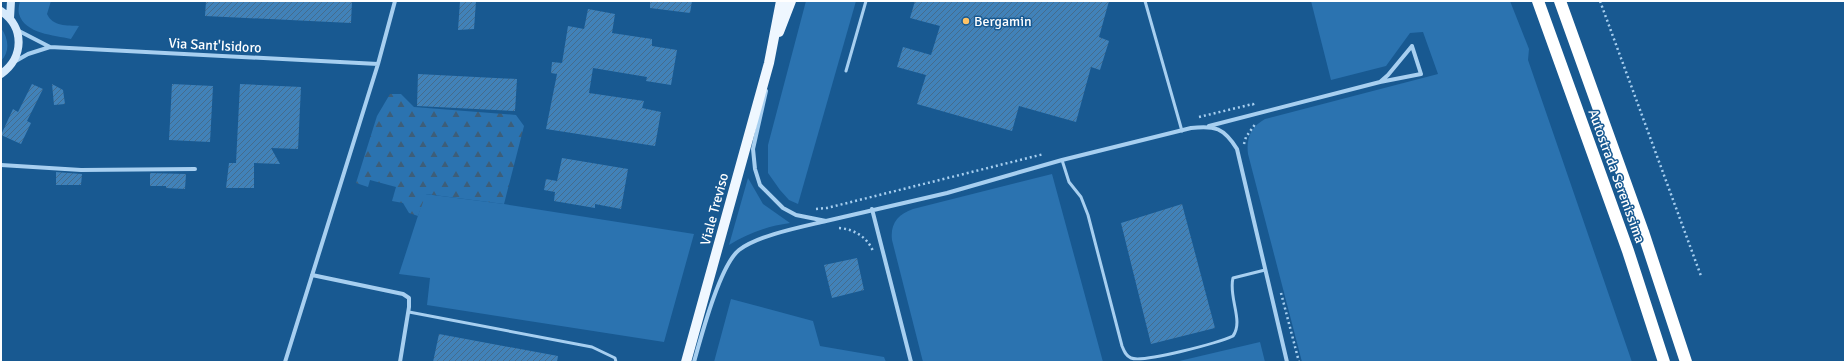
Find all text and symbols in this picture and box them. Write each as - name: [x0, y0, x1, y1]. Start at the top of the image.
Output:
- place label: Bergamin: [974, 13, 1032, 30]
- marker: Bergamin: [961, 16, 971, 26]
- street label: Via Sant'Isidoro: [168, 35, 262, 56]
- street label: Autostrada Serenissima: [1584, 107, 1649, 245]
- street label: Viale Treviso: [697, 171, 732, 247]

